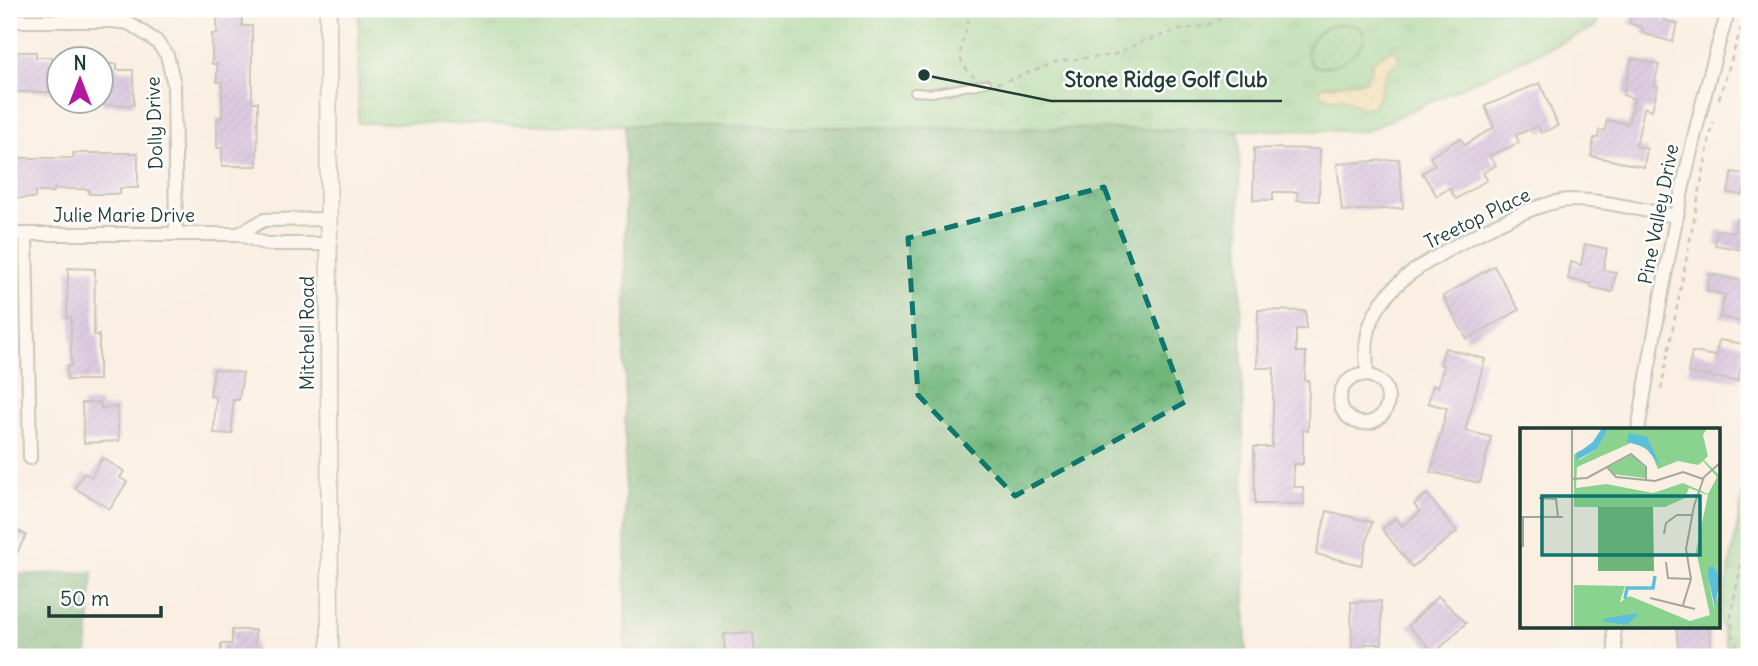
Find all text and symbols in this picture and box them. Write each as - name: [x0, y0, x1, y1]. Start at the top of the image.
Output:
- north arrow: [46, 46, 116, 116]
- text: N: [73, 51, 87, 75]
- callout: Stone Ridge Golf Club: [1051, 59, 1282, 101]
- text: Stone Ridge Golf Club: [1064, 66, 1268, 93]
- street label: Dolly Drive: [140, 76, 168, 170]
- street label: Pine Valley Drive: [1633, 142, 1683, 286]
- street label: Treetop Place: [1420, 182, 1534, 254]
- street label: Julie Marie Drive: [53, 203, 195, 227]
- street label: Mitchell Road: [295, 276, 319, 390]
- inset map: [1520, 428, 1720, 628]
- scale bar: [49, 575, 161, 619]
- text: 50 m: [60, 585, 109, 612]

